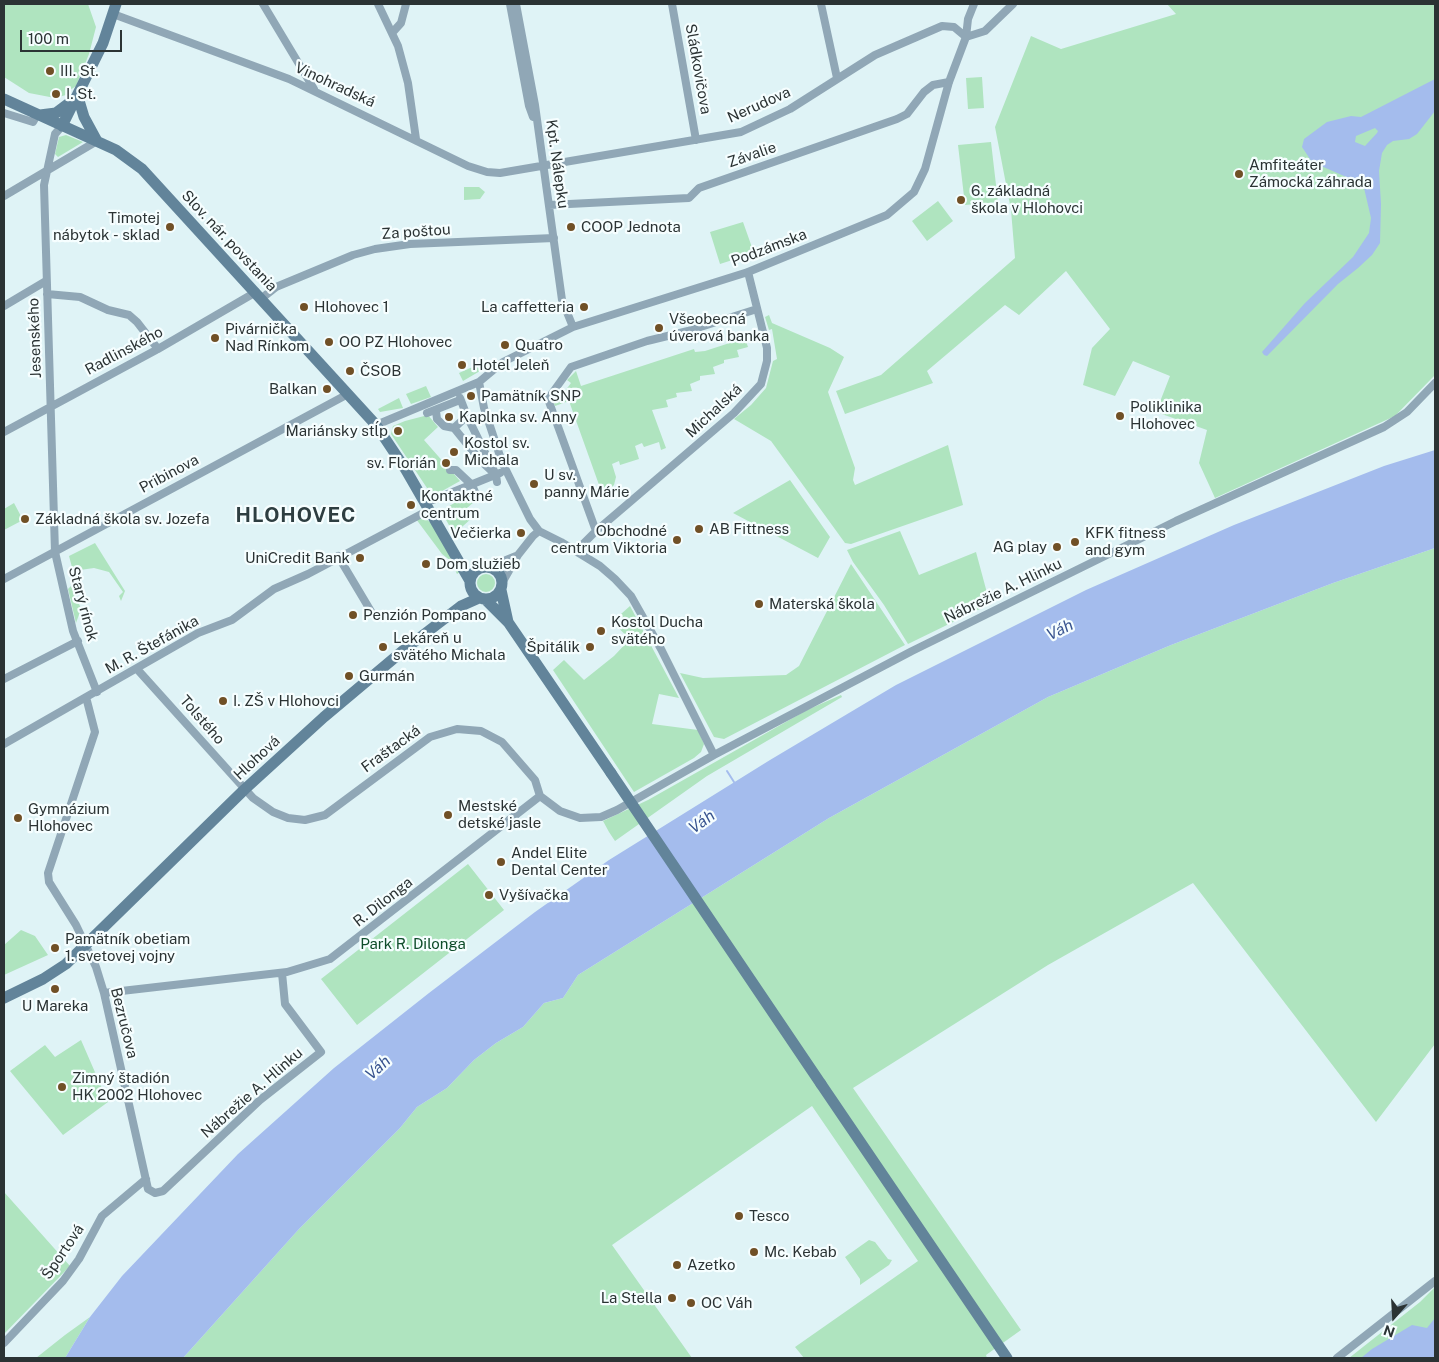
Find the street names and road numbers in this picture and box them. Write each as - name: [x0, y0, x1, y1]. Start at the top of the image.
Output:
- street label: Sládkovičova: [681, 22, 715, 116]
- street label: Vinohradská: [292, 59, 378, 111]
- street label: Nerudova: [725, 83, 793, 127]
- street label: Kpt. Nálepku: [542, 118, 572, 210]
- street label: Závalie: [725, 138, 779, 172]
- street label: Slov. nár. povstania: [177, 187, 281, 295]
- street label: Za poštou: [381, 221, 451, 243]
- street label: Podzámska: [729, 225, 809, 271]
- street label: Jesenského: [25, 298, 45, 378]
- street label: Radlinského: [82, 323, 166, 379]
- street label: Michalská: [682, 380, 746, 442]
- street label: Pribinova: [136, 451, 202, 497]
- street label: Nábrežie A. Hlinku: [941, 555, 1065, 627]
- street label: Starý rínok: [64, 565, 102, 643]
- street label: M. R. Štefánika: [102, 612, 202, 678]
- street label: Tolstého: [176, 692, 228, 748]
- street label: Fraštacká: [358, 722, 424, 776]
- street label: Hlohová: [230, 732, 284, 784]
- street label: R. Dilonga: [350, 873, 416, 931]
- street label: Bezručova: [107, 986, 141, 1060]
- street label: Nábrežie A. Hlinku: [198, 1044, 306, 1142]
- street label: Športová: [38, 1221, 88, 1283]

